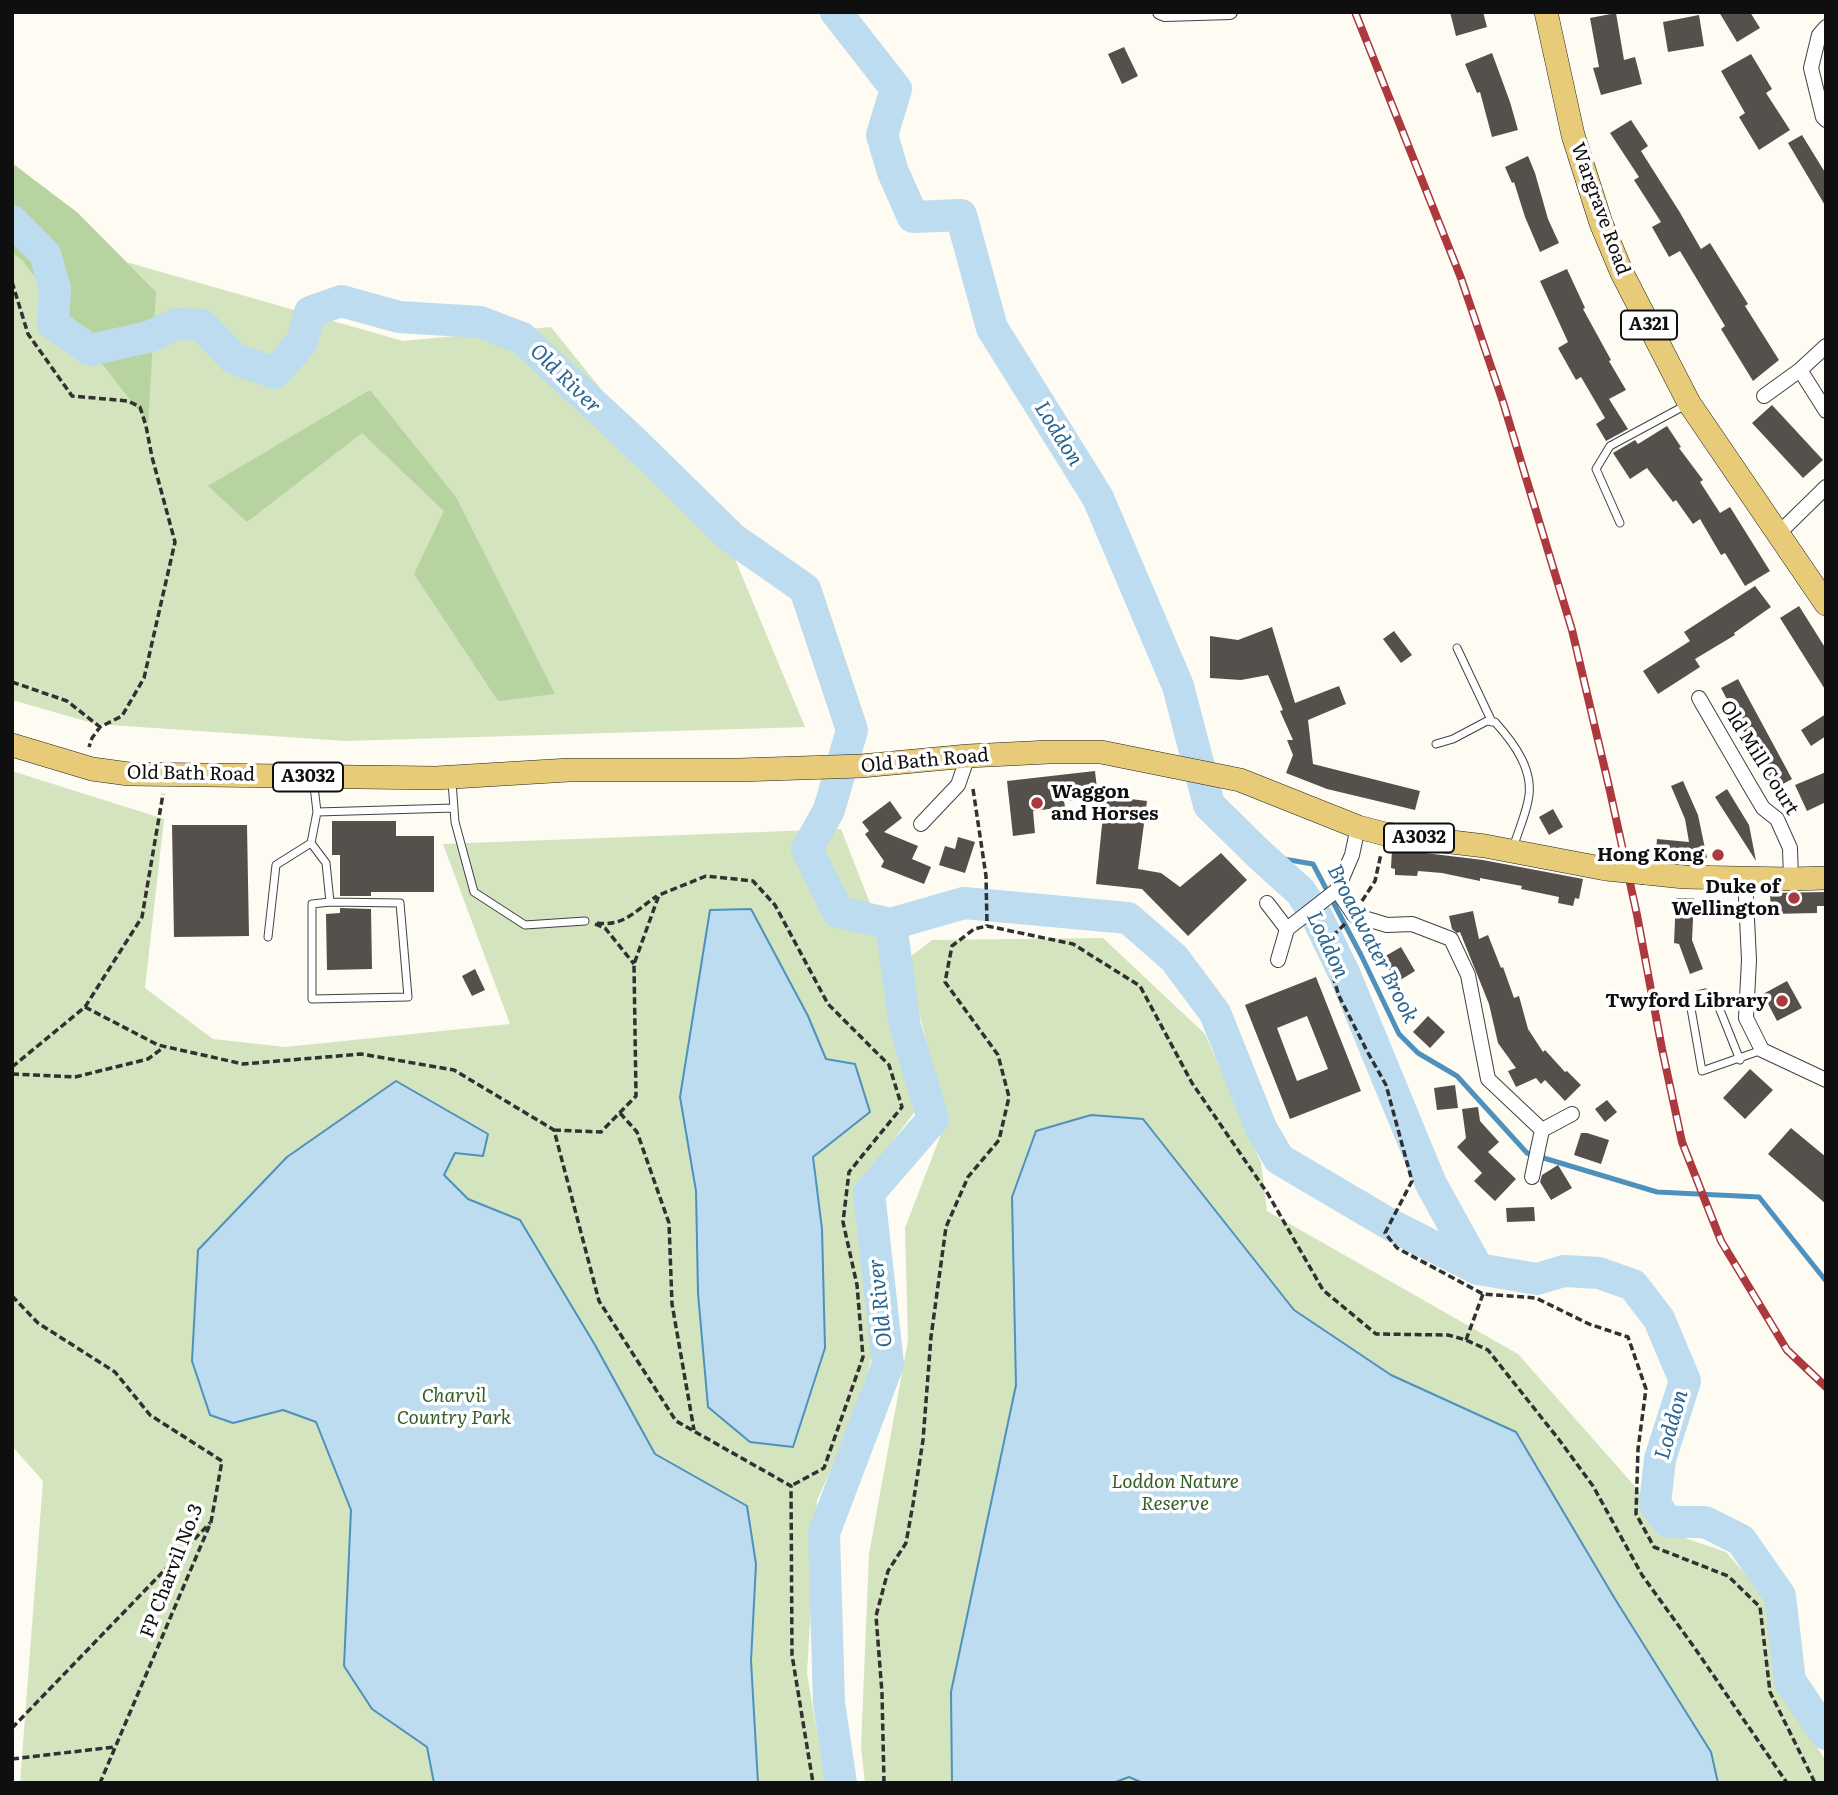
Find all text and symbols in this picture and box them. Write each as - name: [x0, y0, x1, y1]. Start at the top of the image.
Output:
- street label: Wargrave Road: [1566, 140, 1634, 278]
- road number: A321: [1621, 310, 1677, 340]
- water label: Old River: [524, 339, 606, 419]
- water label: Loddon: [1028, 397, 1088, 471]
- street label: Old Mill Court: [1715, 697, 1803, 819]
- street label: Old Bath Road: [860, 744, 990, 778]
- street label: Old Bath Road: [127, 761, 255, 787]
- road number: A3032: [273, 762, 343, 792]
- place label: Waggon and Horses: [1051, 781, 1159, 825]
- marker: Waggon and Horses: [1029, 795, 1045, 811]
- road number: A3032: [1384, 824, 1454, 852]
- place label: Hong Kong: [1597, 844, 1704, 866]
- marker: Hong Kong: [1710, 847, 1726, 863]
- water label: Broadwater Brook: [1321, 861, 1423, 1027]
- place label: Duke of Wellington: [1671, 876, 1780, 920]
- marker: Duke of Wellington: [1786, 890, 1802, 906]
- water label: Loddon: [1301, 907, 1353, 983]
- place label: Twyford Library: [1605, 990, 1768, 1012]
- marker: Twyford Library: [1774, 993, 1790, 1009]
- water label: Old River: [864, 1257, 898, 1349]
- park label: Charvil Country Park: [397, 1385, 511, 1429]
- water label: Loddon: [1650, 1387, 1694, 1463]
- park label: Loddon Nature Reserve: [1111, 1471, 1239, 1515]
- street label: FP Charvil No.3: [136, 1501, 208, 1641]

